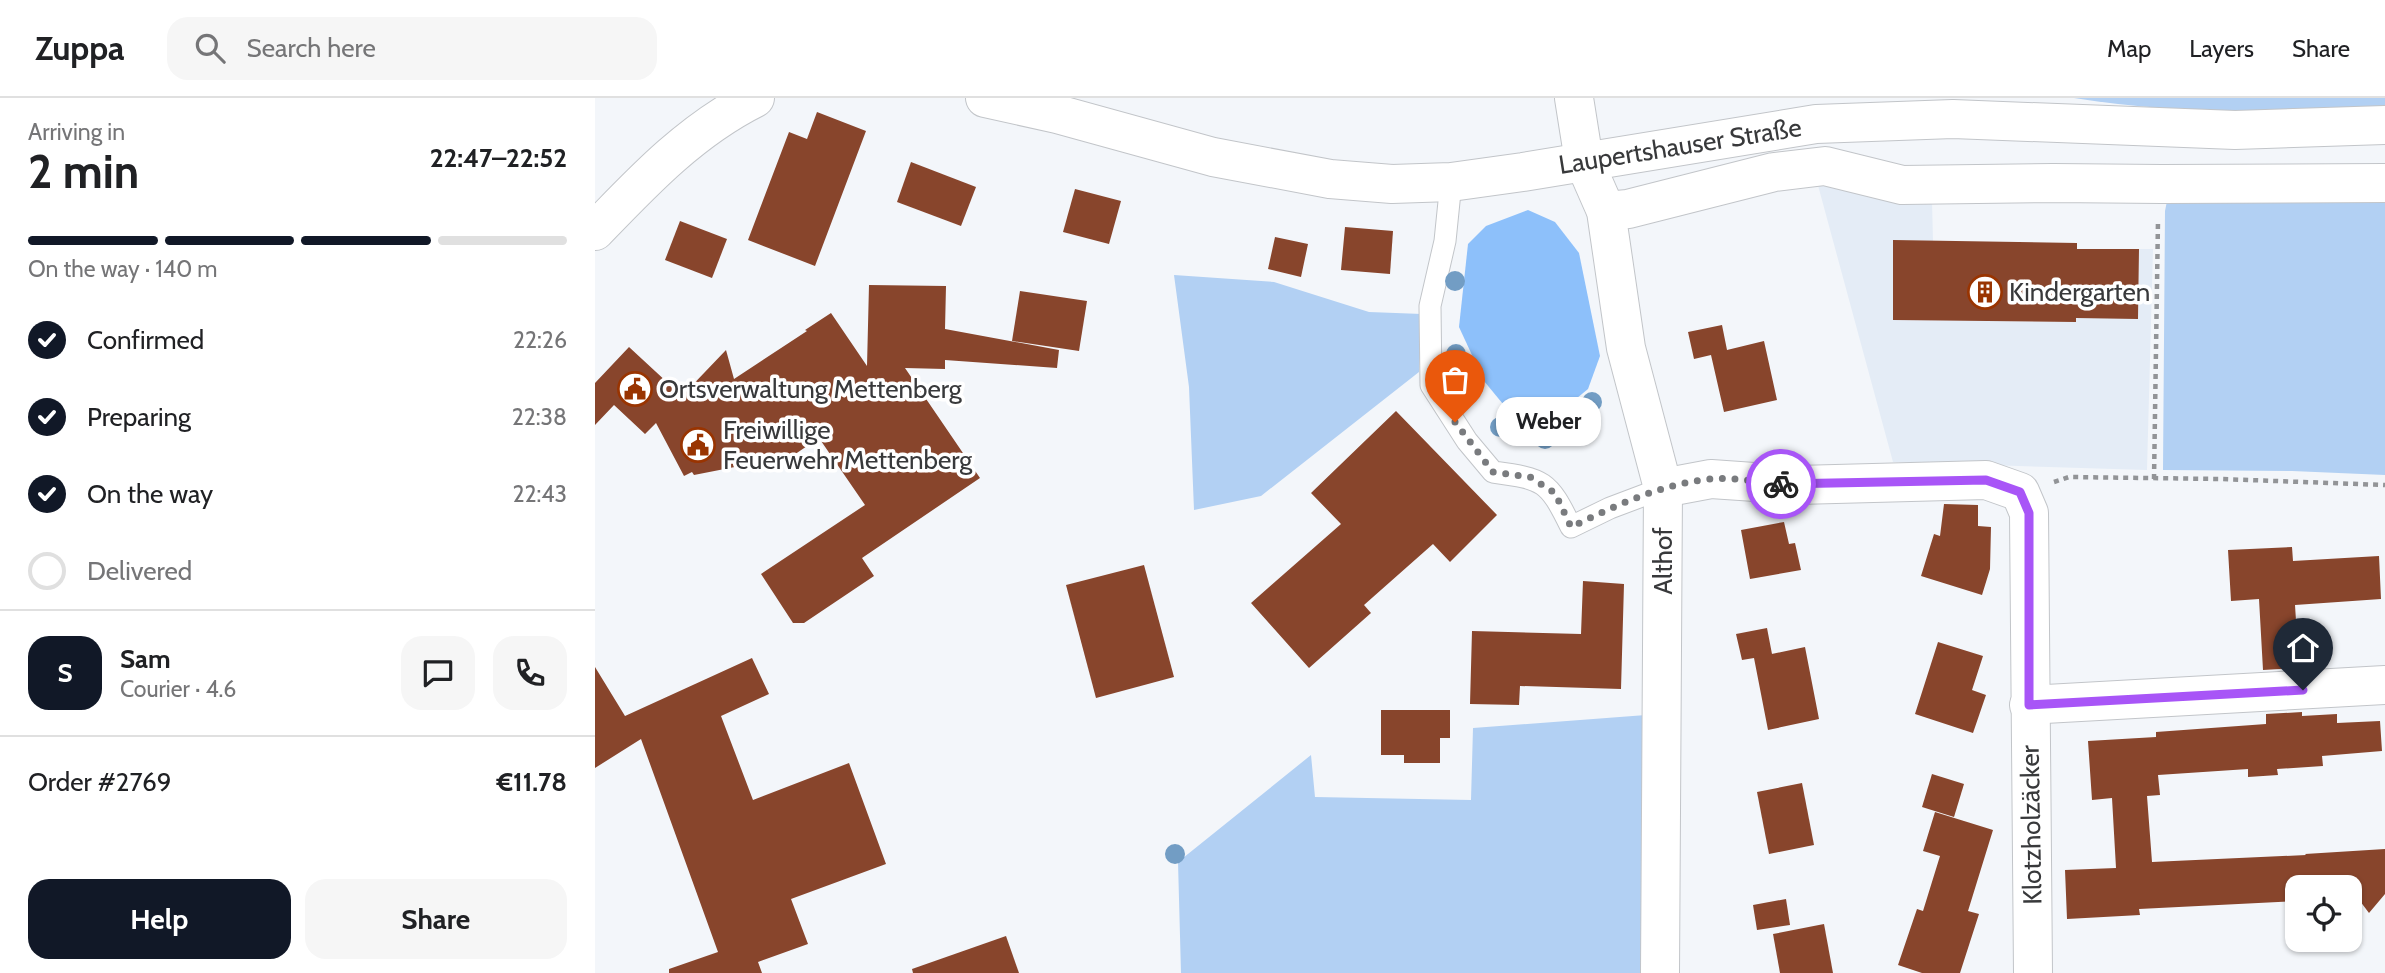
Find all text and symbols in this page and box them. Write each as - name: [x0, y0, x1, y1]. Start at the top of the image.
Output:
- search box: [167, 17, 657, 80]
- text: Zuppa: [35, 28, 125, 68]
- icon: search: [191, 29, 229, 67]
- text: Search here: [247, 32, 376, 64]
- text: Map: [2107, 34, 2151, 63]
- text: Layers: [2189, 34, 2254, 63]
- text: Share: [2292, 34, 2350, 63]
- street label: Laupertshauser Straße: [1556, 111, 1804, 181]
- text: Arriving in: [28, 118, 125, 146]
- text: 22:47–22:52: [430, 142, 567, 174]
- text: 2 min: [28, 144, 139, 200]
- text: On the way · 140 m: [28, 255, 218, 283]
- building icon: Kindergarten: [1966, 273, 2004, 311]
- place label: Kindergarten: [2009, 276, 2150, 308]
- icon: check: [28, 321, 66, 359]
- text: Confirmed: [87, 324, 204, 356]
- text: 22:26: [513, 326, 567, 354]
- pin: [1425, 350, 1485, 422]
- icon: bag: [1436, 361, 1474, 399]
- public building icon: Ortsverwaltung Mettenberg: [616, 370, 654, 408]
- place label: Ortsverwaltung Mettenberg: [659, 373, 963, 405]
- icon: check: [28, 398, 66, 436]
- callout: Weber: [1497, 398, 1602, 446]
- text: Preparing: [87, 401, 191, 433]
- text: 22:38: [512, 403, 567, 431]
- text: Weber: [1516, 407, 1581, 435]
- place label: Freiwillige Feuerwehr Mettenberg: [723, 414, 973, 476]
- public building icon: Freiwillige Feuerwehr Mettenberg: [679, 426, 717, 464]
- courier: [1746, 449, 1816, 519]
- icon: bike: [1762, 465, 1800, 503]
- icon: check: [28, 475, 66, 513]
- text: On the way: [87, 478, 213, 510]
- text: 22:43: [512, 480, 567, 508]
- street label: Althof: [1647, 527, 1679, 595]
- text: Delivered: [87, 555, 192, 587]
- pin: [2273, 618, 2333, 690]
- icon: home: [2284, 629, 2322, 667]
- button: chat: [401, 636, 475, 710]
- button: phone: [493, 636, 567, 710]
- text: Sam: [120, 643, 171, 675]
- text: S: [57, 657, 73, 689]
- text: Courier · 4.6: [120, 675, 236, 703]
- street label: Klotzholzäcker: [2014, 744, 2048, 905]
- text: Order #2769: [28, 766, 171, 798]
- text: €11.78: [496, 766, 567, 798]
- map controls: [2285, 875, 2362, 952]
- button: locate: [2285, 875, 2362, 952]
- button: Help: [28, 879, 291, 959]
- button: Share: [305, 879, 567, 959]

